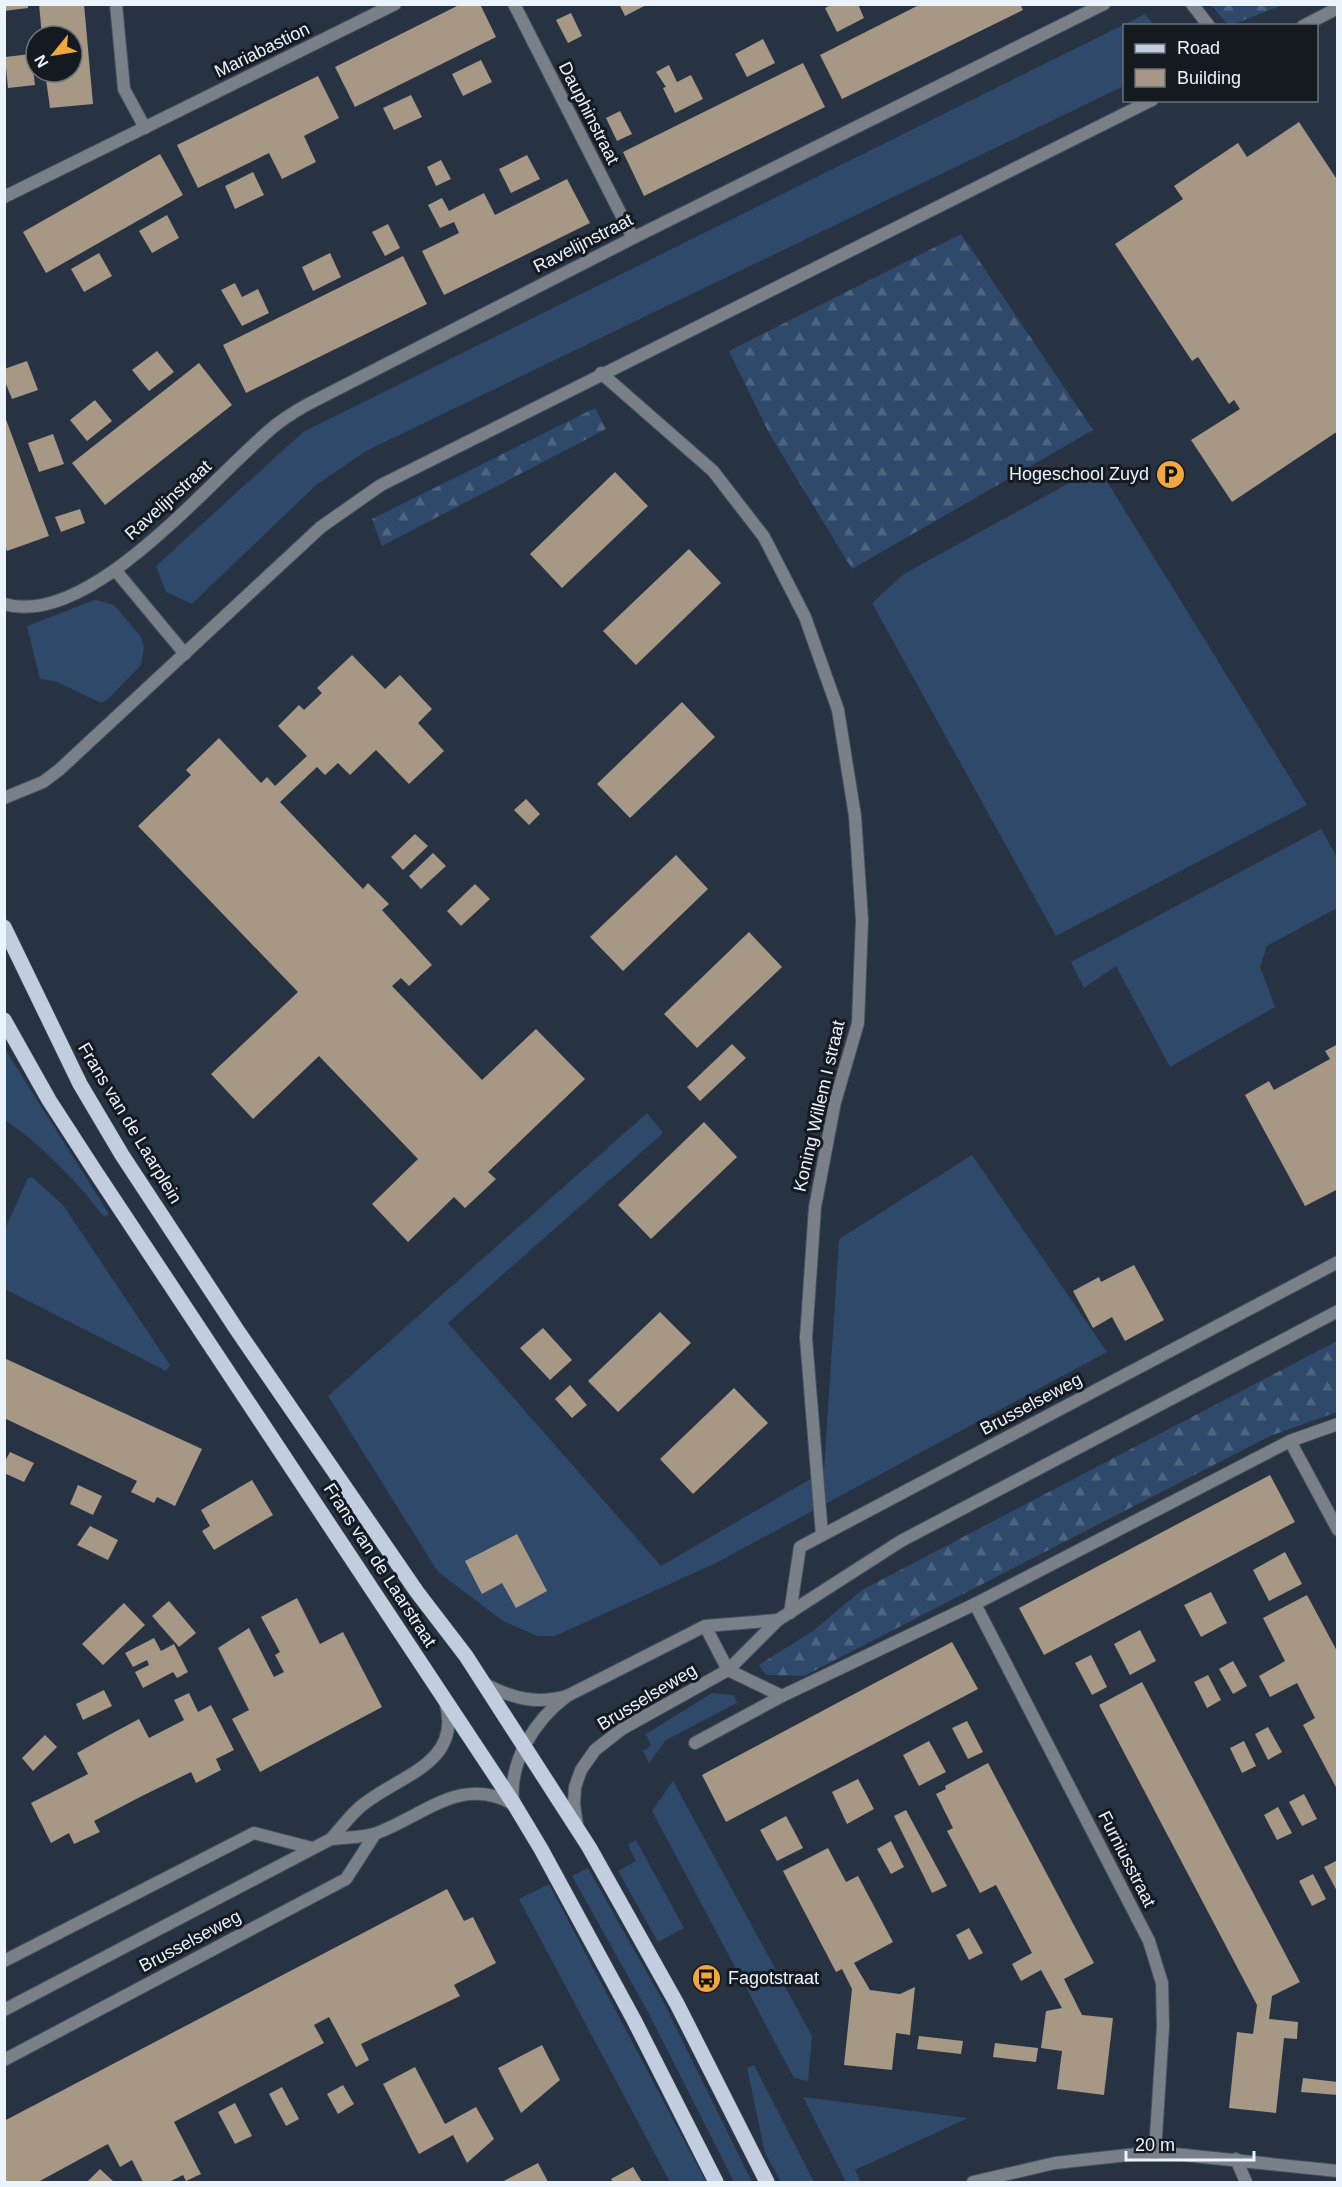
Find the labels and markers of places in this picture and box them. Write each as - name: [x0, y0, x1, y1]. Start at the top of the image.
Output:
- parking icon: Hogeschool Zuyd: [1154, 458, 1186, 490]
- place label: Hogeschool Zuyd: [1009, 464, 1149, 484]
- bus stop icon: Fagotstraat: [691, 1962, 723, 1994]
- place label: Fagotstraat: [728, 1968, 819, 1988]

